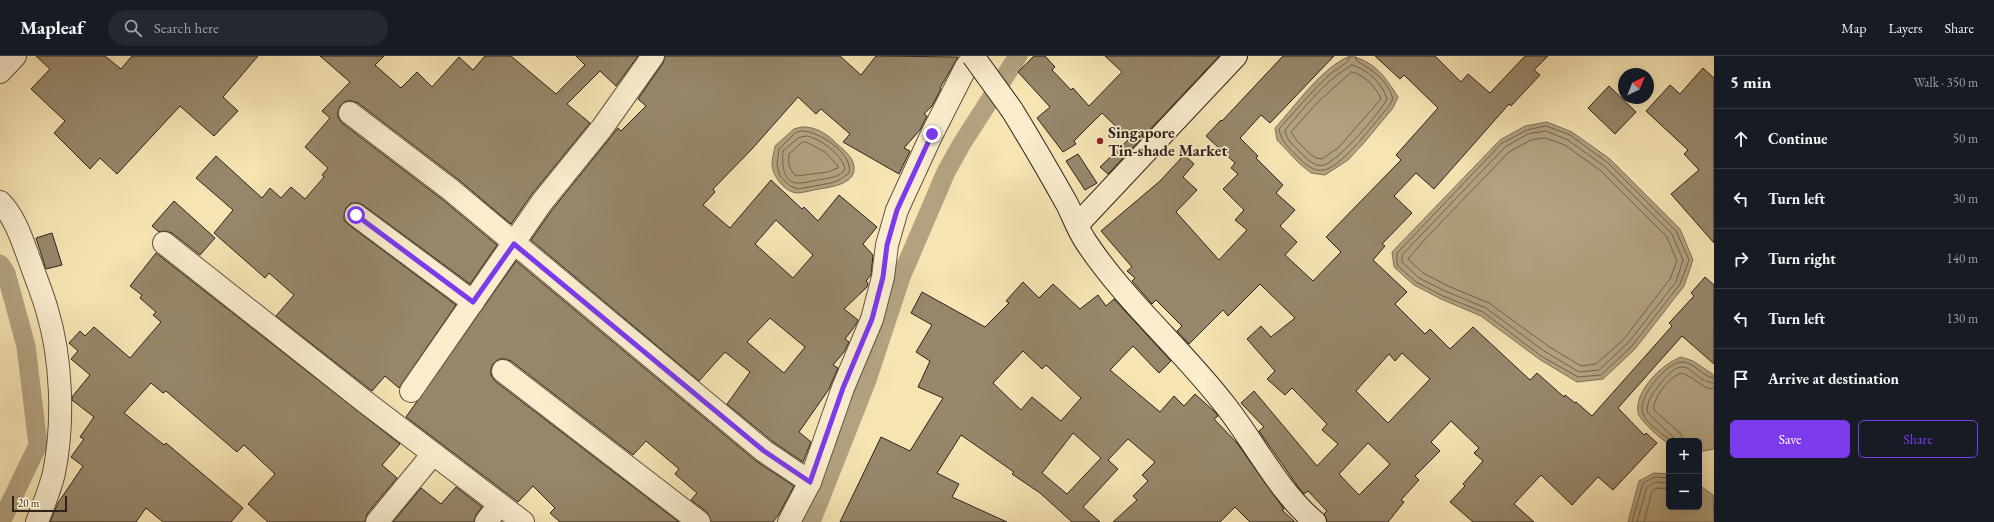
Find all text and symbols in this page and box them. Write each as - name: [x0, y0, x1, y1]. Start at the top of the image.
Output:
- search box: [108, 10, 388, 46]
- text: Mapleaf: [20, 15, 84, 40]
- icon: search: [122, 17, 144, 39]
- text: Search here: [154, 18, 219, 37]
- text: Map: [1841, 19, 1866, 37]
- text: Layers: [1888, 19, 1923, 37]
- text: Share: [1945, 19, 1974, 37]
- north arrow: [1618, 68, 1654, 104]
- text: 5 min: [1730, 71, 1771, 93]
- text: Walk · 350 m: [1914, 74, 1978, 91]
- place label: Singapore Tin-shade Market: [1108, 122, 1227, 161]
- route end: [923, 125, 941, 143]
- icon: ahead: [1730, 128, 1752, 150]
- text: Continue: [1768, 129, 1828, 148]
- text: 50 m: [1953, 130, 1978, 147]
- marker: Singapore Tin-shade Market: [1095, 136, 1105, 146]
- icon: left: [1730, 188, 1752, 210]
- text: Turn left: [1768, 189, 1825, 208]
- text: 30 m: [1953, 190, 1978, 207]
- route start: [347, 206, 365, 224]
- icon: right: [1730, 248, 1752, 270]
- text: Turn right: [1768, 249, 1836, 268]
- text: 140 m: [1947, 250, 1978, 267]
- icon: left: [1730, 308, 1752, 330]
- text: Turn left: [1768, 309, 1825, 328]
- text: 130 m: [1947, 310, 1978, 327]
- icon: arrive: [1730, 368, 1752, 390]
- text: Arrive at destination: [1768, 369, 1899, 388]
- button: Save: [1730, 420, 1850, 458]
- button: Share: [1858, 420, 1978, 458]
- map controls: [1666, 438, 1702, 510]
- button: +: [1666, 438, 1702, 474]
- button: −: [1666, 474, 1702, 510]
- scale bar: [12, 494, 67, 513]
- text: 20 m: [18, 496, 39, 510]

